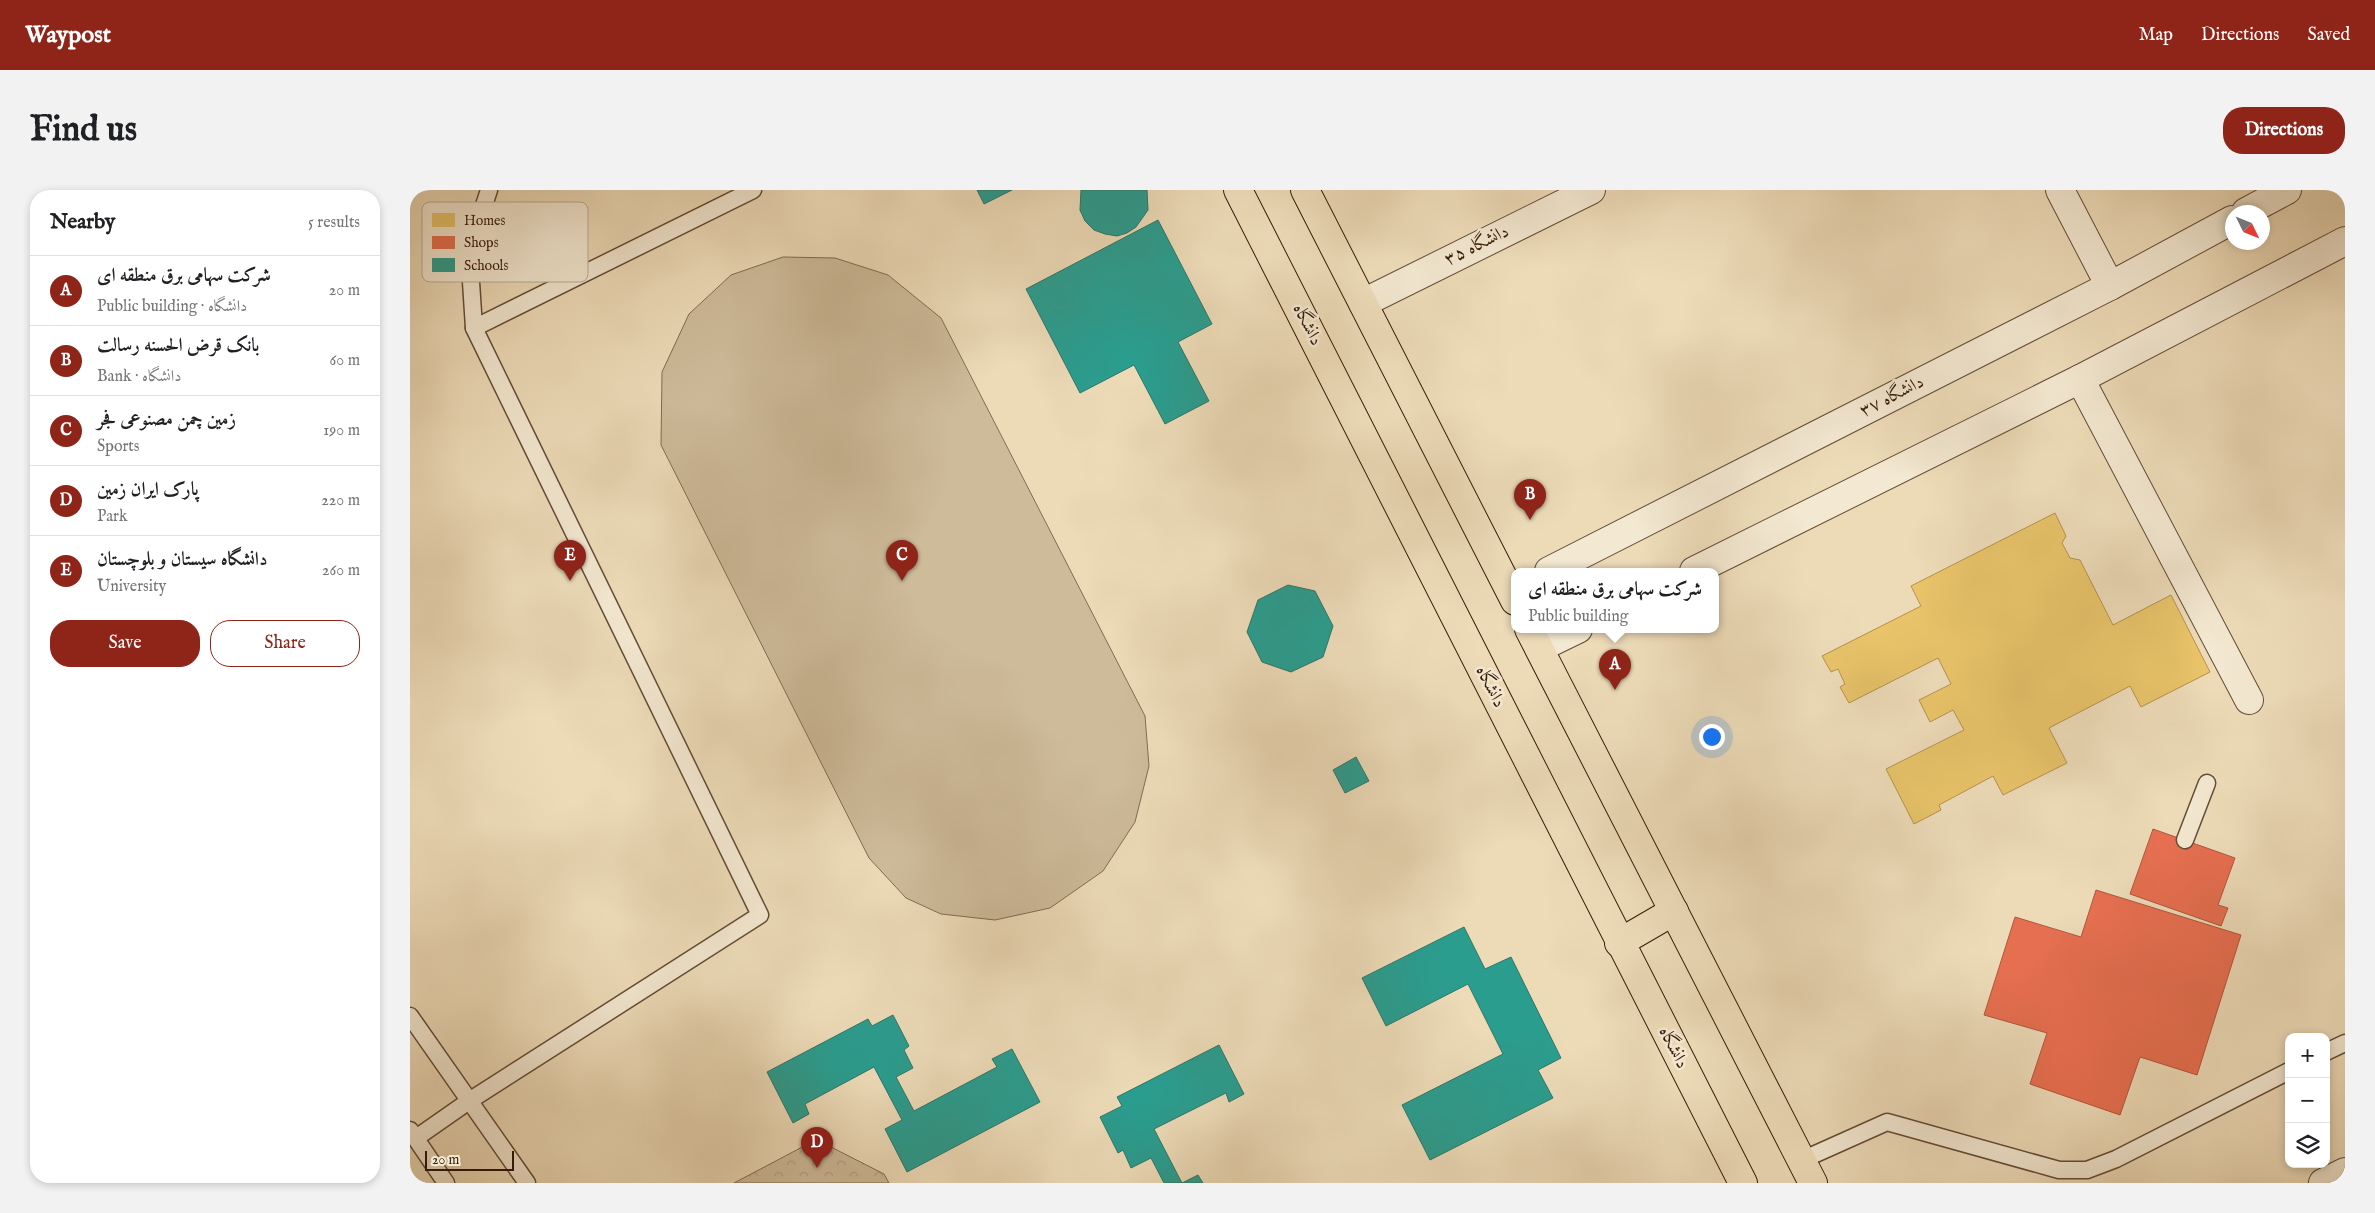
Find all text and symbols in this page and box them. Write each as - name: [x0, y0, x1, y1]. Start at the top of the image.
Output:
- text: Waypost: [25, 20, 111, 51]
- text: Map: [2139, 24, 2173, 47]
- text: Directions: [2201, 24, 2279, 47]
- text: Saved: [2307, 24, 2350, 47]
- button: Directions: [2223, 107, 2345, 154]
- text: Find us: [30, 108, 137, 153]
- legend: [422, 202, 588, 282]
- north arrow: [2225, 205, 2270, 250]
- text: Nearby: [50, 209, 115, 236]
- text: Homes: [464, 212, 506, 230]
- text: 5 results: [308, 213, 360, 233]
- street label: دانشگاه ۳۵: [1440, 219, 1513, 272]
- text: Shops: [464, 234, 499, 252]
- text: Schools: [464, 257, 508, 275]
- text: شرکت سهامی برق منطقه ای: [97, 264, 271, 288]
- text: A: [61, 281, 71, 301]
- text: 20 m: [329, 281, 360, 301]
- text: Public building · دانشگاه: [97, 297, 247, 317]
- street label: دانشگاه: [1287, 299, 1329, 350]
- text: بانک قرض الحسنه رسالت: [97, 334, 259, 358]
- text: B: [61, 351, 71, 371]
- text: 60 m: [330, 351, 360, 371]
- text: Bank · دانشگاه: [97, 367, 182, 387]
- street label: دانشگاه ۳۷: [1855, 369, 1928, 423]
- text: زمین چمن مصنوعی فجر: [97, 408, 236, 432]
- text: C: [60, 421, 72, 441]
- text: 190 m: [323, 421, 360, 441]
- text: Sports: [97, 437, 139, 457]
- text: پارک ایران زمین: [97, 478, 199, 502]
- pin: B: [1514, 479, 1546, 520]
- text: D: [60, 491, 72, 511]
- text: 220 m: [321, 491, 360, 511]
- text: Park: [97, 507, 127, 527]
- pin: E: [554, 540, 586, 581]
- pin: C: [886, 540, 918, 581]
- text: دانشگاه سیستان و بلوچستان: [97, 548, 268, 572]
- text: E: [60, 561, 72, 581]
- text: 260 m: [322, 561, 360, 581]
- popup: [1511, 568, 1719, 633]
- text: University: [97, 577, 166, 597]
- text: شرکت سهامی برق منطقه ای: [1528, 578, 1702, 602]
- text: Public building: [1528, 607, 1628, 627]
- button: Save: [50, 620, 200, 667]
- button: Share: [210, 620, 360, 667]
- pin: A: [1599, 649, 1631, 690]
- street label: دانشگاه: [1470, 661, 1512, 712]
- your location: [1699, 724, 1725, 750]
- street label: دانشگاه: [1653, 1022, 1695, 1073]
- map controls: [2285, 1033, 2330, 1168]
- button: +: [2285, 1033, 2330, 1078]
- button: −: [2285, 1078, 2330, 1123]
- button: layers: [2285, 1123, 2330, 1168]
- pin: D: [801, 1127, 833, 1168]
- scale bar: [425, 1148, 514, 1171]
- text: 20 m: [432, 1151, 459, 1169]

